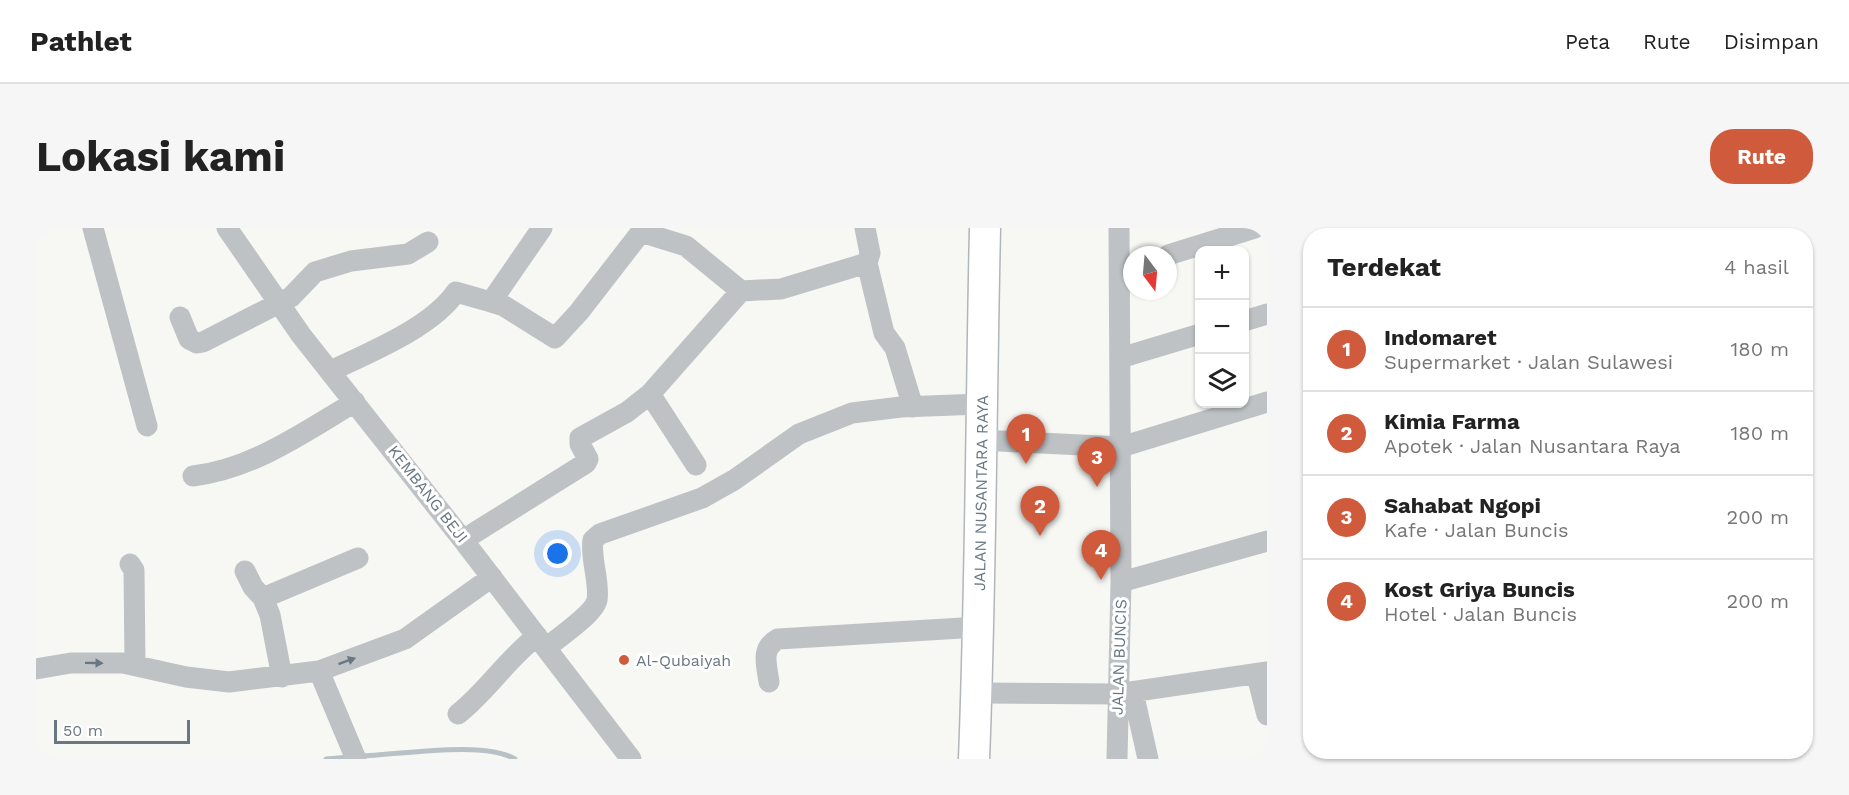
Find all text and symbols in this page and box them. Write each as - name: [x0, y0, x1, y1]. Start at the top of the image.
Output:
- text: Pathlet: [30, 25, 132, 58]
- text: Peta: [1565, 29, 1610, 54]
- text: Rute: [1643, 29, 1691, 54]
- text: Disimpan: [1724, 29, 1819, 54]
- button: Rute: [1710, 129, 1813, 184]
- text: Lokasi kami: [36, 132, 285, 181]
- north arrow: [1123, 246, 1177, 300]
- map controls: [1195, 246, 1249, 408]
- button: +: [1195, 246, 1249, 300]
- text: Terdekat: [1327, 252, 1441, 282]
- text: 4 hasil: [1724, 255, 1789, 279]
- button: −: [1195, 300, 1249, 354]
- text: Indomaret: [1384, 325, 1497, 350]
- text: 1: [1342, 337, 1351, 361]
- text: 180 m: [1731, 337, 1789, 361]
- text: Supermarket · Jalan Sulawesi: [1384, 350, 1673, 374]
- button: layers: [1195, 354, 1249, 408]
- street label: JALAN NUSANTARA RAYA: [969, 395, 992, 591]
- text: Kimia Farma: [1384, 409, 1520, 434]
- pin: 1: [1006, 414, 1046, 464]
- text: 2: [1341, 421, 1352, 445]
- text: 180 m: [1731, 421, 1789, 445]
- text: Apotek · Jalan Nusantara Raya: [1384, 434, 1681, 458]
- pin: 3: [1078, 438, 1116, 487]
- street label: KEMBANG BEJI: [384, 442, 472, 546]
- pin: 2: [1020, 486, 1060, 536]
- text: Sahabat Ngopi: [1384, 493, 1541, 518]
- text: 3: [1341, 505, 1352, 529]
- text: 200 m: [1727, 505, 1789, 529]
- text: Kafe · Jalan Buncis: [1384, 518, 1569, 542]
- pin: 4: [1082, 530, 1120, 580]
- your location: [543, 539, 572, 568]
- text: Kost Griya Buncis: [1384, 577, 1575, 602]
- text: 4: [1340, 589, 1353, 613]
- text: 200 m: [1727, 589, 1789, 613]
- street label: JALAN BUNCIS: [1107, 599, 1131, 715]
- text: Hotel · Jalan Buncis: [1384, 602, 1577, 626]
- place label: Al-Qubaiyah: [636, 651, 731, 670]
- marker: Al-Qubaiyah: [617, 653, 631, 667]
- one-way arrow: [339, 655, 357, 665]
- one-way arrow: [84, 658, 103, 668]
- scale bar: [54, 717, 190, 744]
- text: 50 m: [63, 721, 103, 740]

